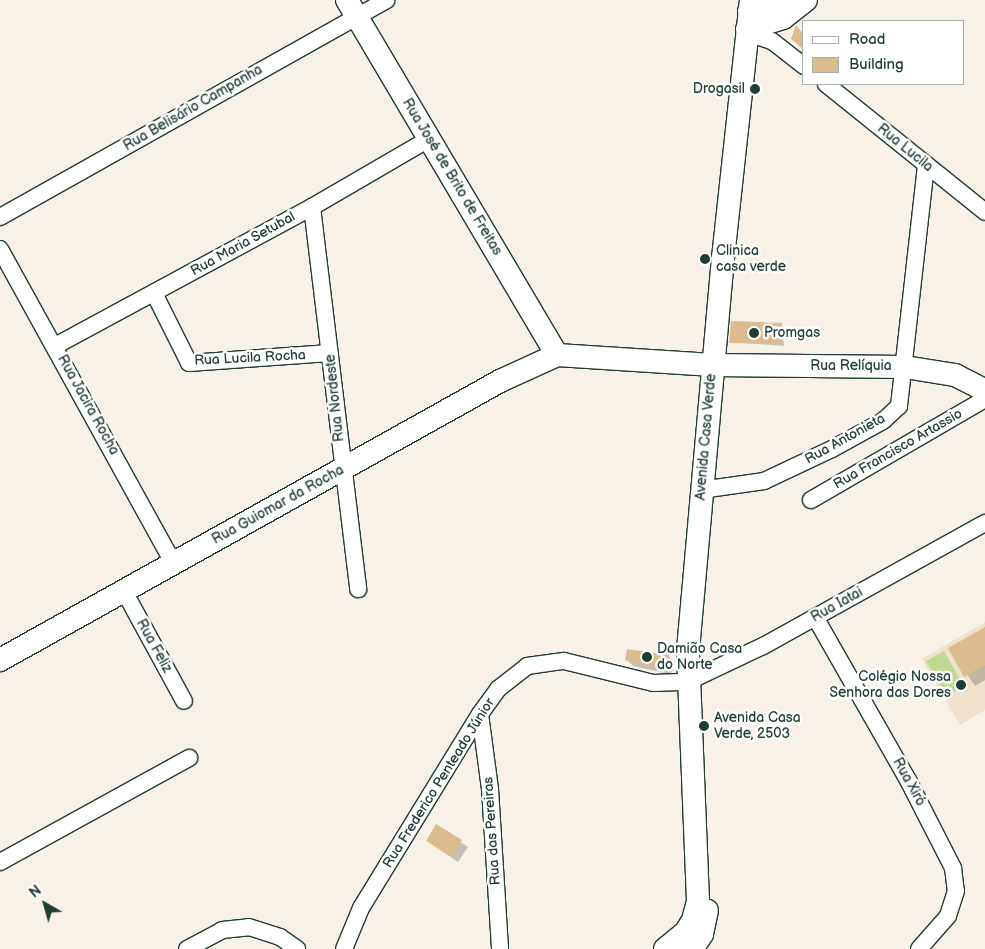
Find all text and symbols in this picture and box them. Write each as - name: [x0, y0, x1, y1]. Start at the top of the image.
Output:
- legend: [802, 20, 965, 85]
- text: Road: [849, 30, 885, 49]
- text: Building: [849, 55, 904, 74]
- street label: Rua Belisário Campanha: [121, 61, 265, 155]
- place label: Drogasil: [693, 81, 745, 97]
- marker: Drogasil: [749, 83, 761, 95]
- street label: Rua José de Brito de Freitas: [398, 95, 506, 259]
- street label: Rua Lucila: [874, 120, 936, 176]
- street label: Rua Maria Setubal: [188, 208, 298, 280]
- place label: Clinica casa verde: [716, 243, 786, 276]
- marker: Clinica casa verde: [698, 252, 712, 266]
- place label: Promgas: [764, 325, 820, 341]
- marker: Promgas: [748, 327, 760, 339]
- street label: Rua Lucila Rocha: [194, 347, 306, 369]
- street label: Rua Jacira Rocha: [53, 352, 123, 458]
- street label: Rua Nordeste: [322, 353, 348, 443]
- street label: Rua Relíquia: [810, 358, 892, 374]
- street label: Avenida Casa Verde: [692, 373, 720, 501]
- street label: Rua Francisco Artassio: [831, 405, 965, 493]
- street label: Rua Antonieta: [802, 410, 888, 468]
- street label: Rua Guiomar da Rocha: [209, 462, 347, 548]
- street label: Rua Iatai: [808, 584, 866, 626]
- street label: Rua Feliz: [132, 616, 176, 676]
- place label: Damião Casa do Norte: [657, 641, 742, 674]
- marker: Damião Casa do Norte: [641, 651, 653, 663]
- place label: Colégio Nossa Senhora das Dores: [830, 669, 951, 702]
- marker: Colégio Nossa Senhora das Dores: [955, 679, 967, 691]
- street label: Rua Frederico Penteado Júnior: [379, 695, 499, 871]
- place label: Avenida Casa Verde, 2503: [714, 710, 801, 742]
- marker: Avenida Casa Verde, 2503: [698, 720, 710, 732]
- street label: Rua Xiró: [889, 755, 929, 809]
- street label: Rua das Pereiras: [480, 776, 504, 886]
- north arrow: [20, 879, 70, 929]
- text: N: [26, 882, 45, 902]

